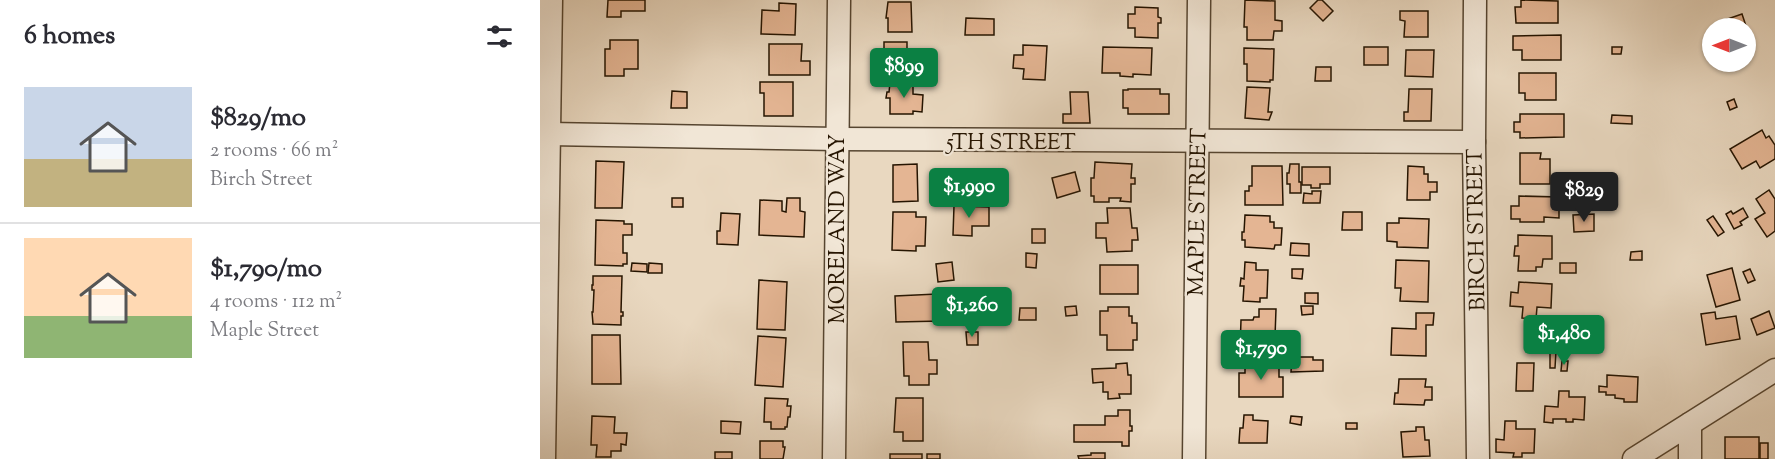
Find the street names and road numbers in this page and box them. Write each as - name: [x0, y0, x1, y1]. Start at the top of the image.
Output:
- street label: MAPLE STREET: [1182, 127, 1216, 296]
- street label: 5TH STREET: [944, 128, 1076, 160]
- street label: MORELAND WAY: [823, 134, 855, 324]
- street label: BIRCH STREET: [1461, 148, 1495, 311]

